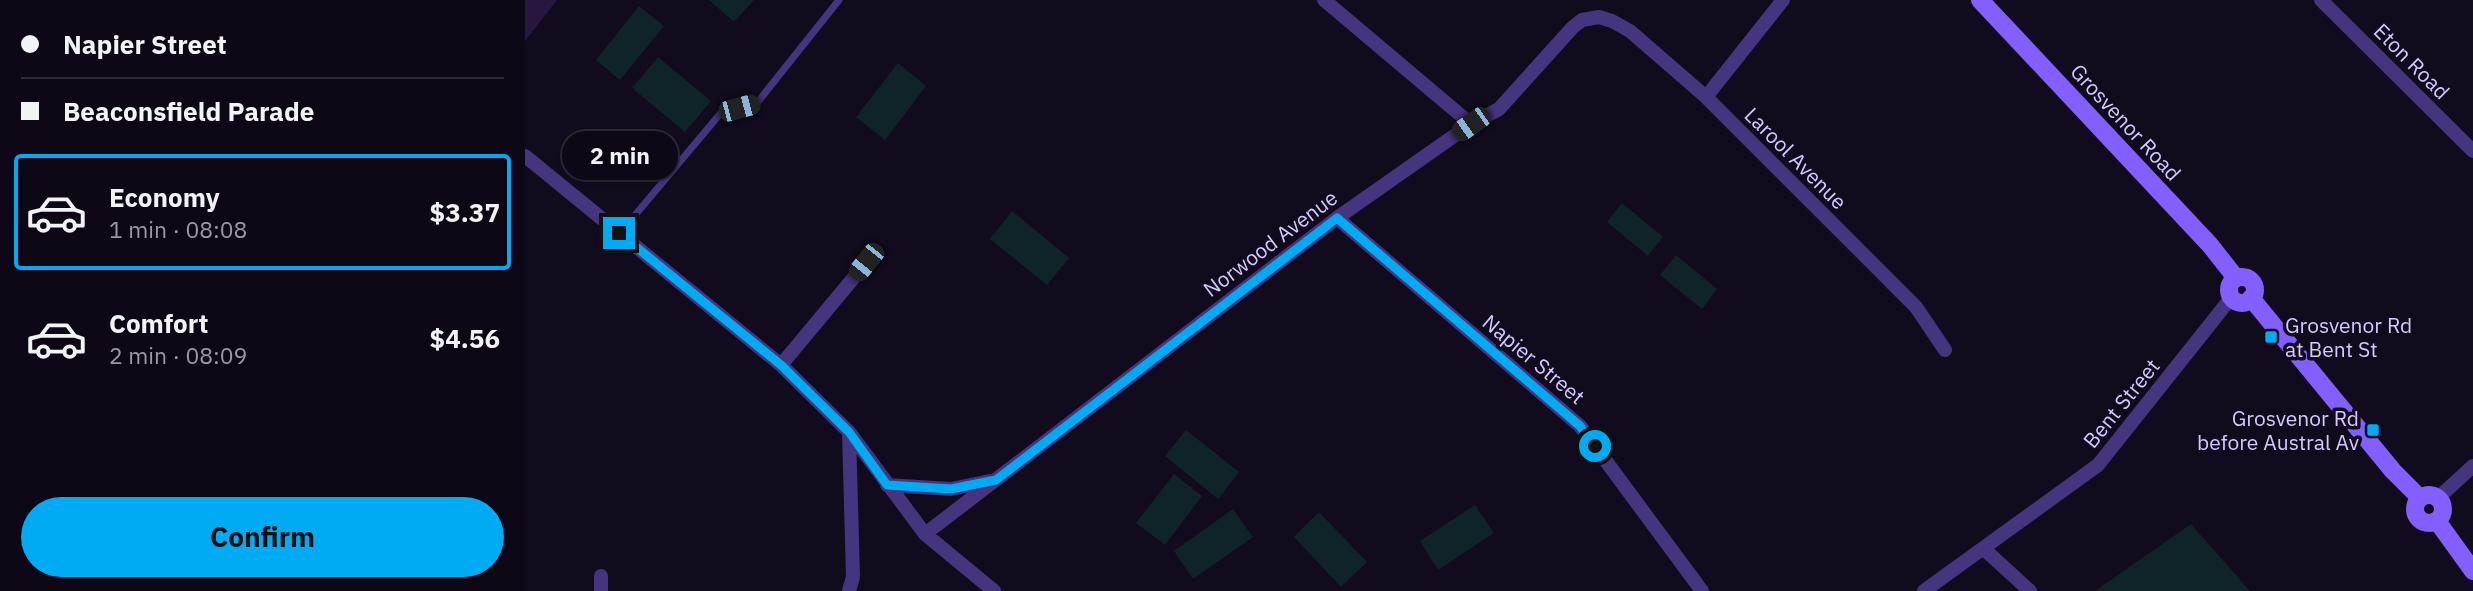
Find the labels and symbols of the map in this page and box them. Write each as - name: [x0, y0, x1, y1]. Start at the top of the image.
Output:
- street label: Eton Road: [2368, 17, 2456, 105]
- street label: Grosvenor Road: [2065, 58, 2187, 186]
- car: [716, 92, 763, 124]
- street label: Larool Avenue: [1739, 101, 1853, 215]
- car: [1448, 103, 1495, 145]
- callout: 2 min: [561, 132, 677, 180]
- street label: Norwood Avenue: [1197, 183, 1343, 303]
- route end: [603, 217, 635, 249]
- car: [845, 239, 888, 285]
- street label: Napier Street: [1477, 308, 1591, 410]
- place label: Grosvenor Rd at Bent St: [2285, 311, 2412, 363]
- marker: Grosvenor Rd at Bent St: [2263, 329, 2279, 345]
- street label: Bent Street: [2076, 353, 2166, 453]
- place label: Grosvenor Rd before Austral Av: [2197, 404, 2359, 456]
- marker: Grosvenor Rd before Austral Av: [2365, 422, 2381, 438]
- route start: [1579, 430, 1611, 462]

